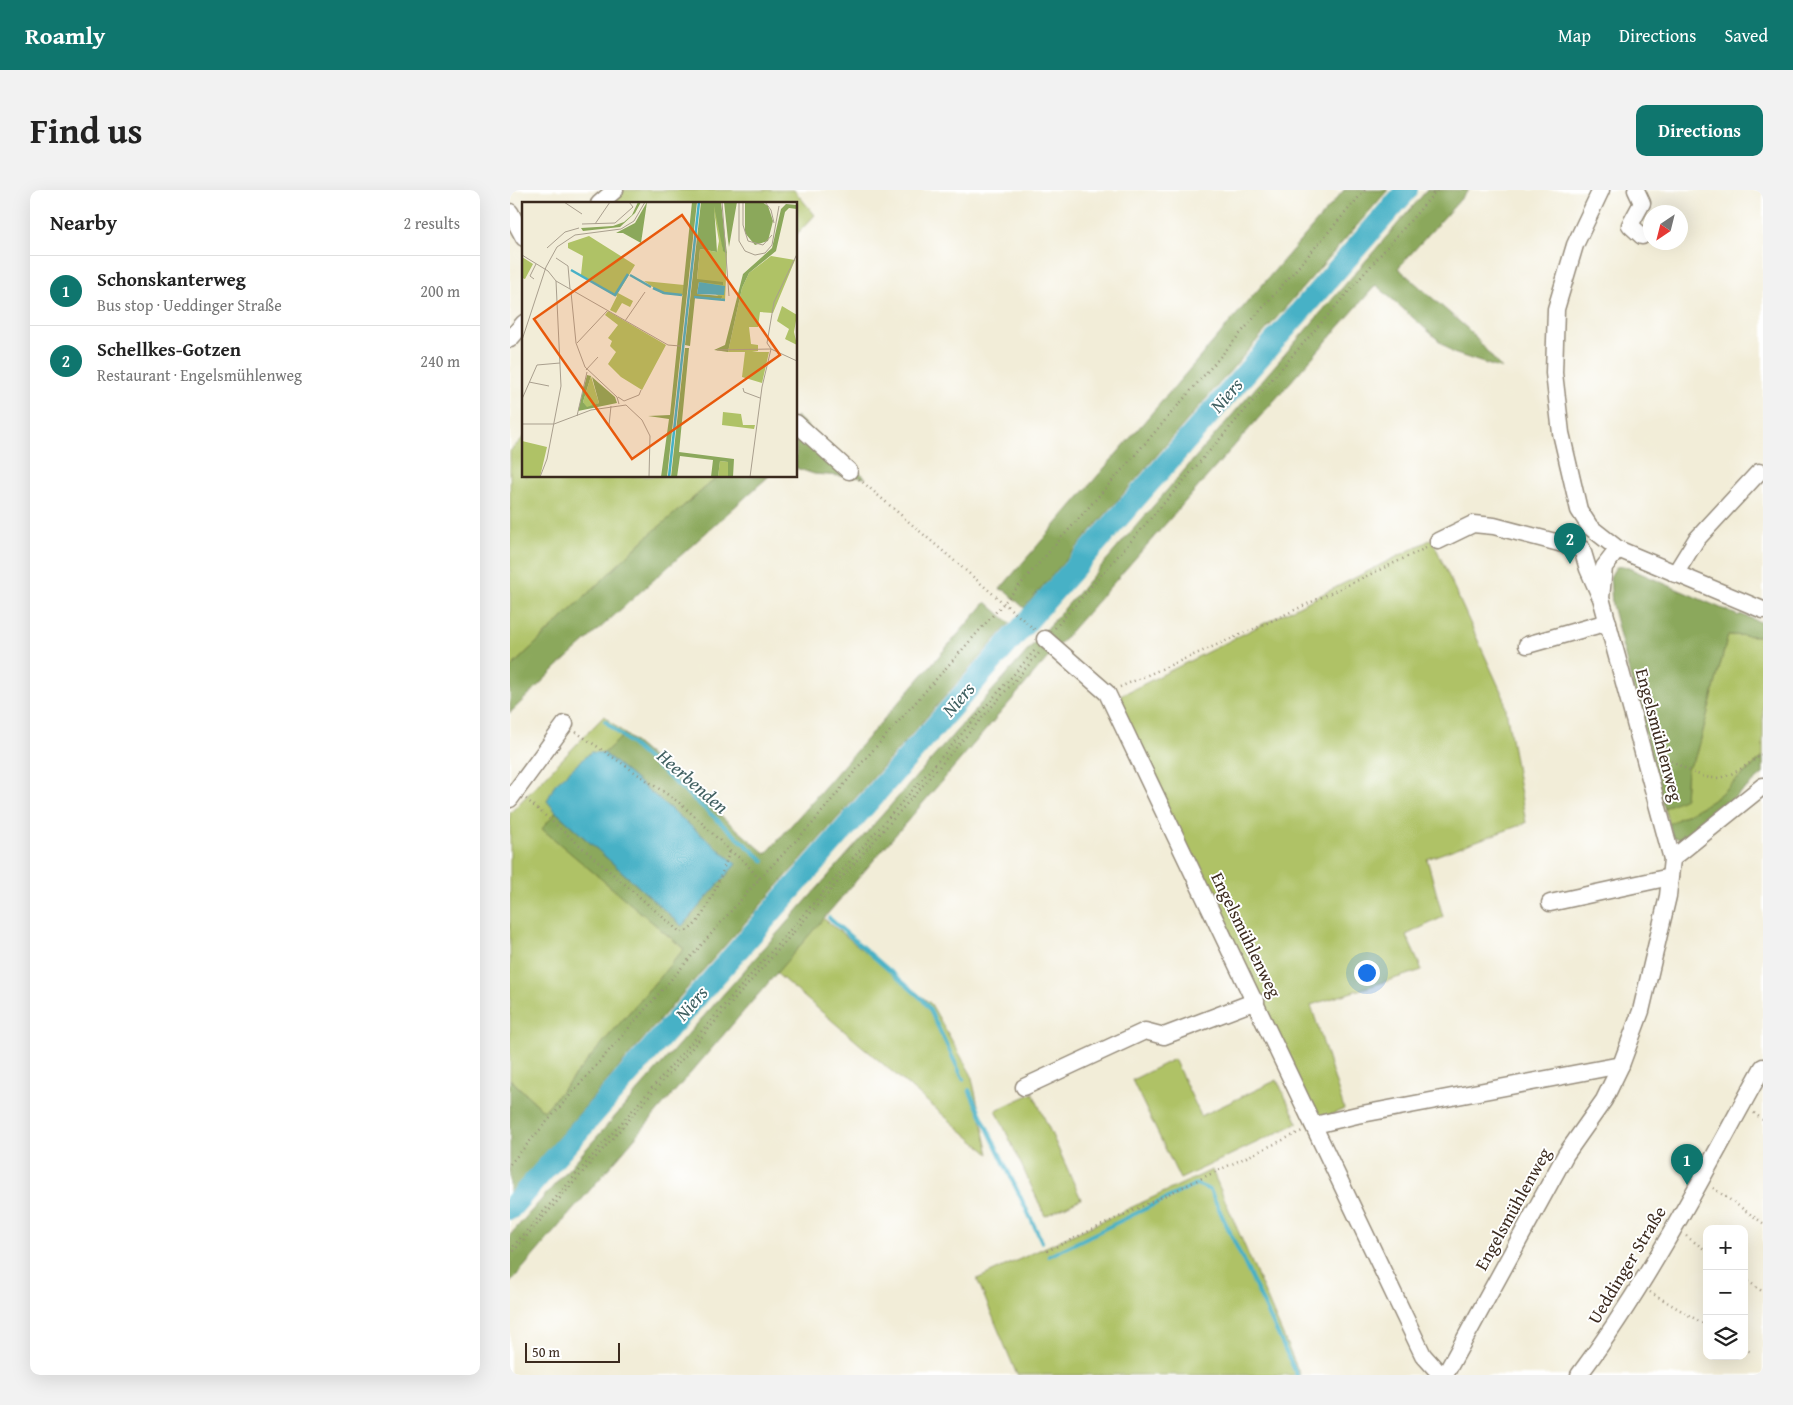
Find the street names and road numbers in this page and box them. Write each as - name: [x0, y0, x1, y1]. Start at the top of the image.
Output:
- street label: Engelsmühlenweg: [1629, 665, 1690, 804]
- street label: Engelsmühlenweg: [1204, 867, 1289, 1002]
- street label: Engelsmühlenweg: [1468, 1142, 1558, 1275]
- street label: Ueddinger Straße: [1581, 1201, 1672, 1329]

